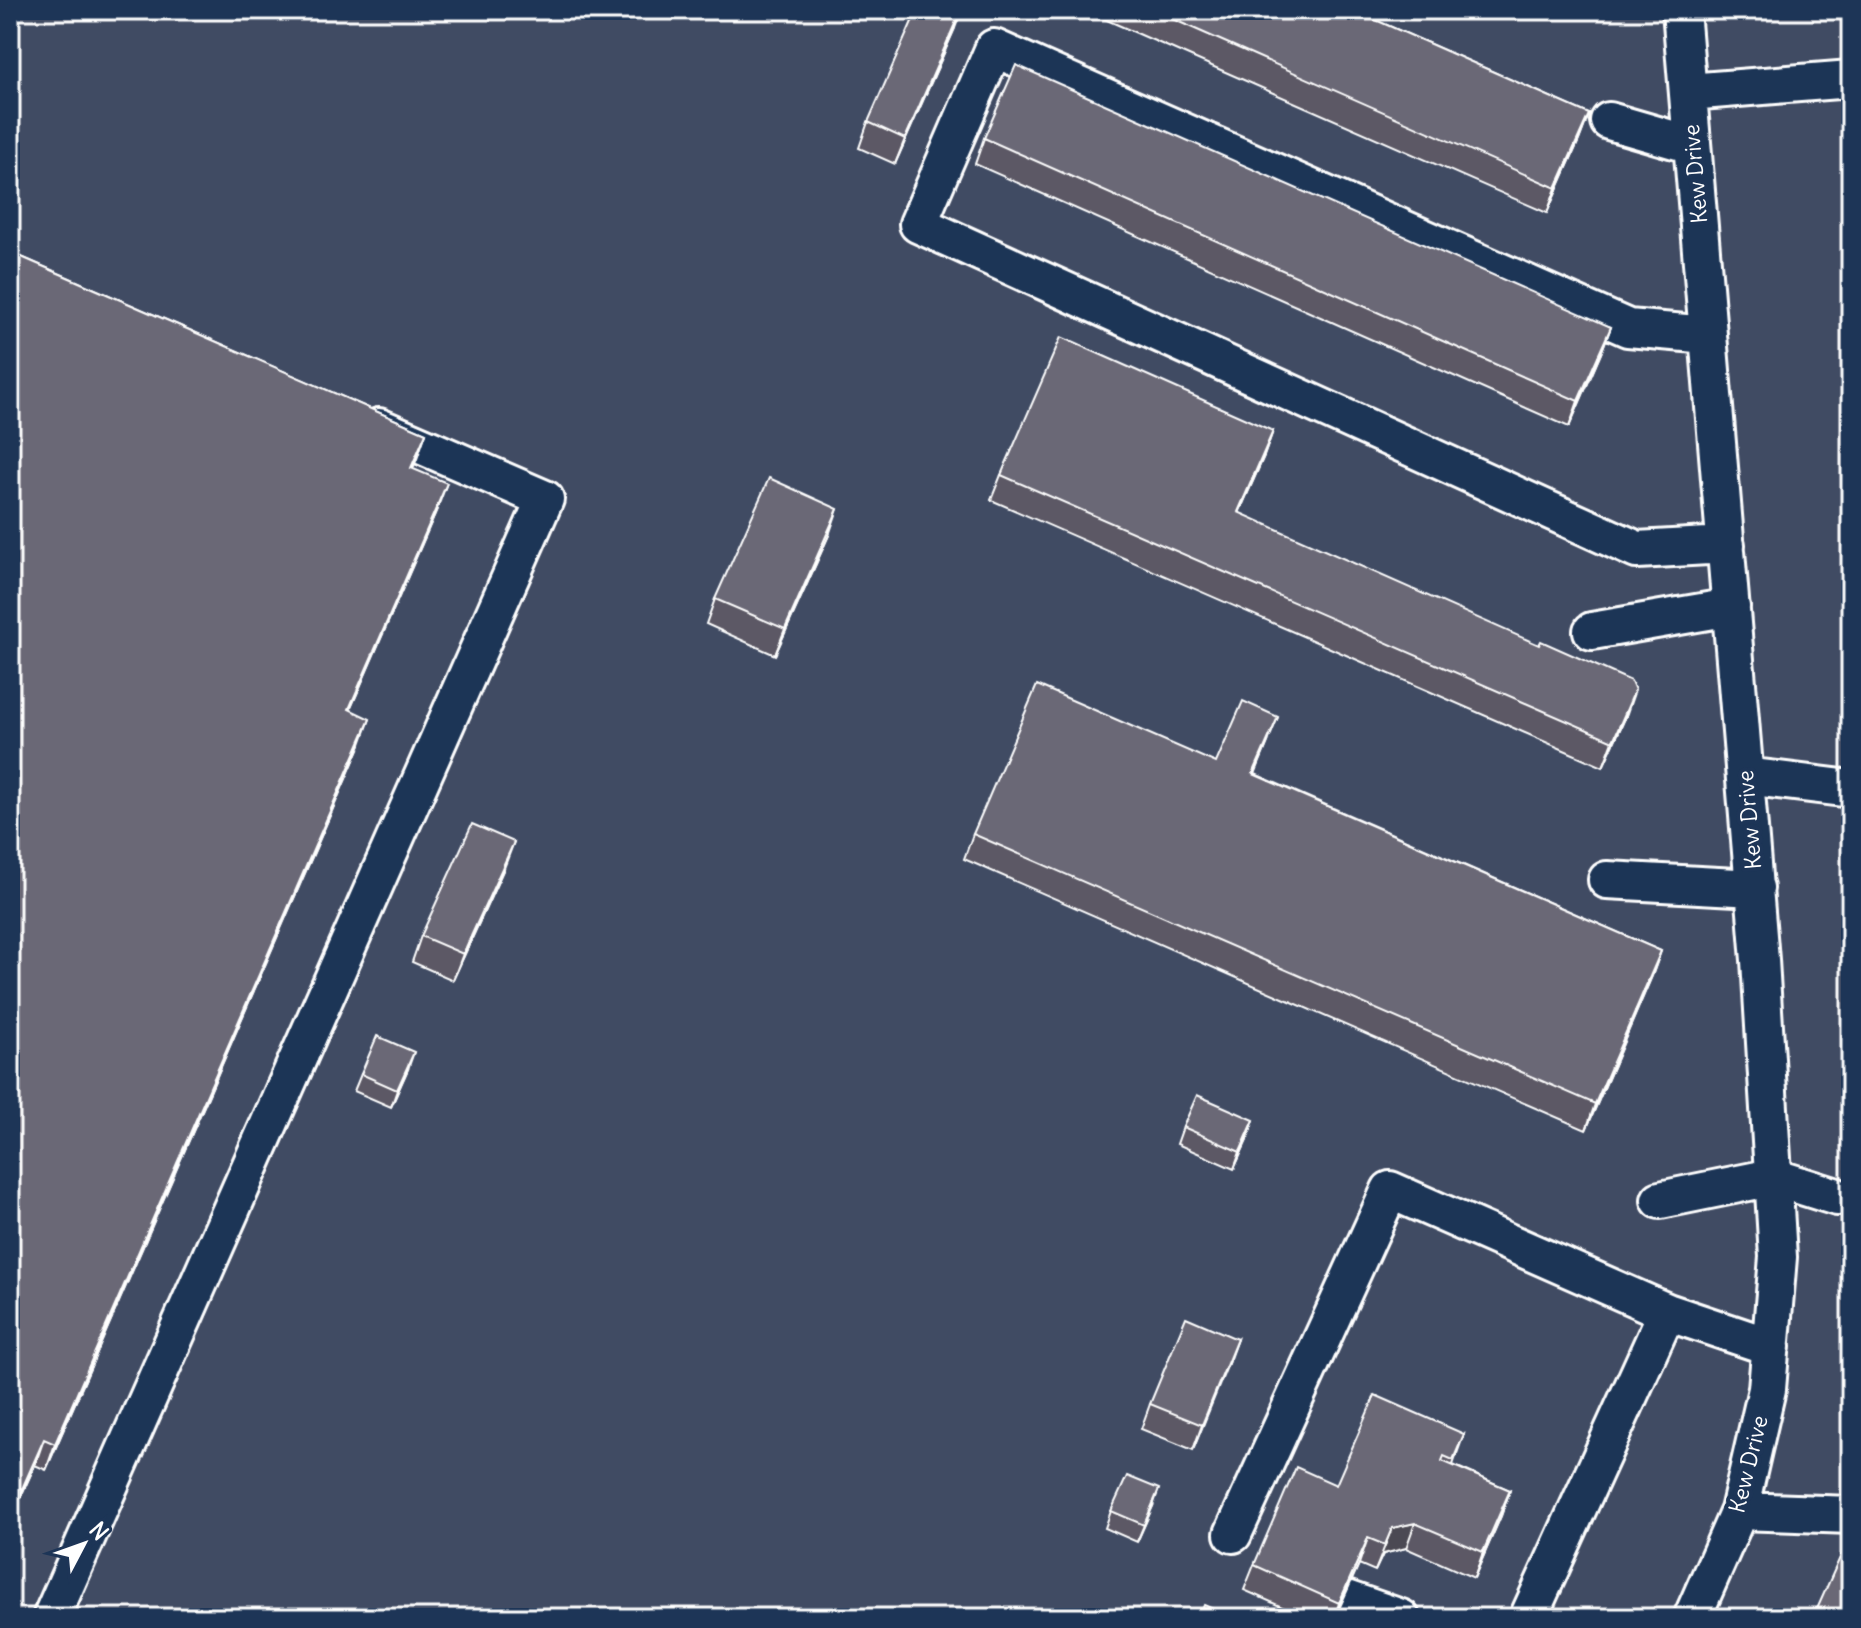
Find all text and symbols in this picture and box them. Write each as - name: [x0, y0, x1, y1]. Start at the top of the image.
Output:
- street label: Kew Drive: [1677, 123, 1713, 225]
- street label: Kew Drive: [1731, 769, 1767, 871]
- street label: Kew Drive: [1722, 1412, 1774, 1516]
- north arrow: [44, 1504, 124, 1584]
- text: N: [84, 1516, 115, 1546]

